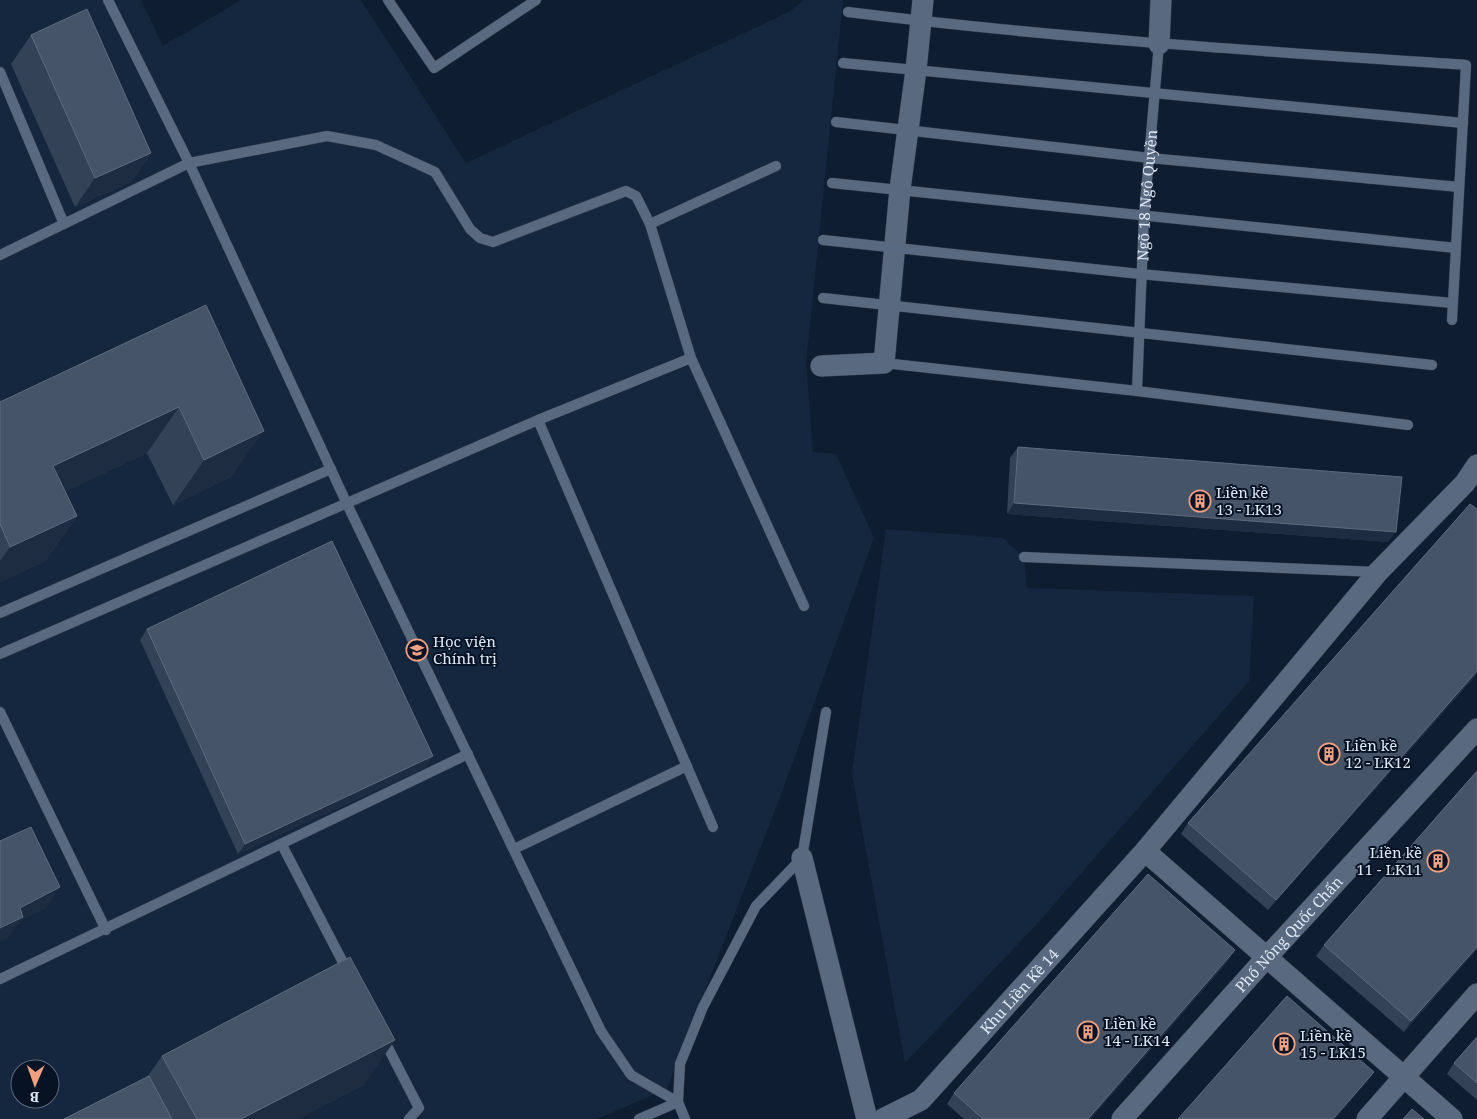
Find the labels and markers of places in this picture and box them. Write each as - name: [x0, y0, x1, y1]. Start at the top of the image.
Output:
- place label: Liền kề 13 - LK13: [1216, 482, 1282, 519]
- building icon: Liền kề 13 - LK13: [1188, 489, 1212, 513]
- place label: Học viện Chính trị: [433, 631, 497, 668]
- school or university icon: Học viện Chính trị: [405, 638, 429, 662]
- place label: Liền kề 12 - LK12: [1345, 735, 1411, 772]
- building icon: Liền kề 12 - LK12: [1317, 742, 1341, 766]
- place label: Liền kề 11 - LK11: [1356, 842, 1422, 879]
- building icon: Liền kề 11 - LK11: [1426, 849, 1450, 873]
- place label: Liền kề 14 - LK14: [1104, 1013, 1170, 1050]
- building icon: Liền kề 14 - LK14: [1076, 1020, 1100, 1044]
- place label: Liền kề 15 - LK15: [1300, 1025, 1366, 1062]
- building icon: Liền kề 15 - LK15: [1272, 1032, 1296, 1056]

